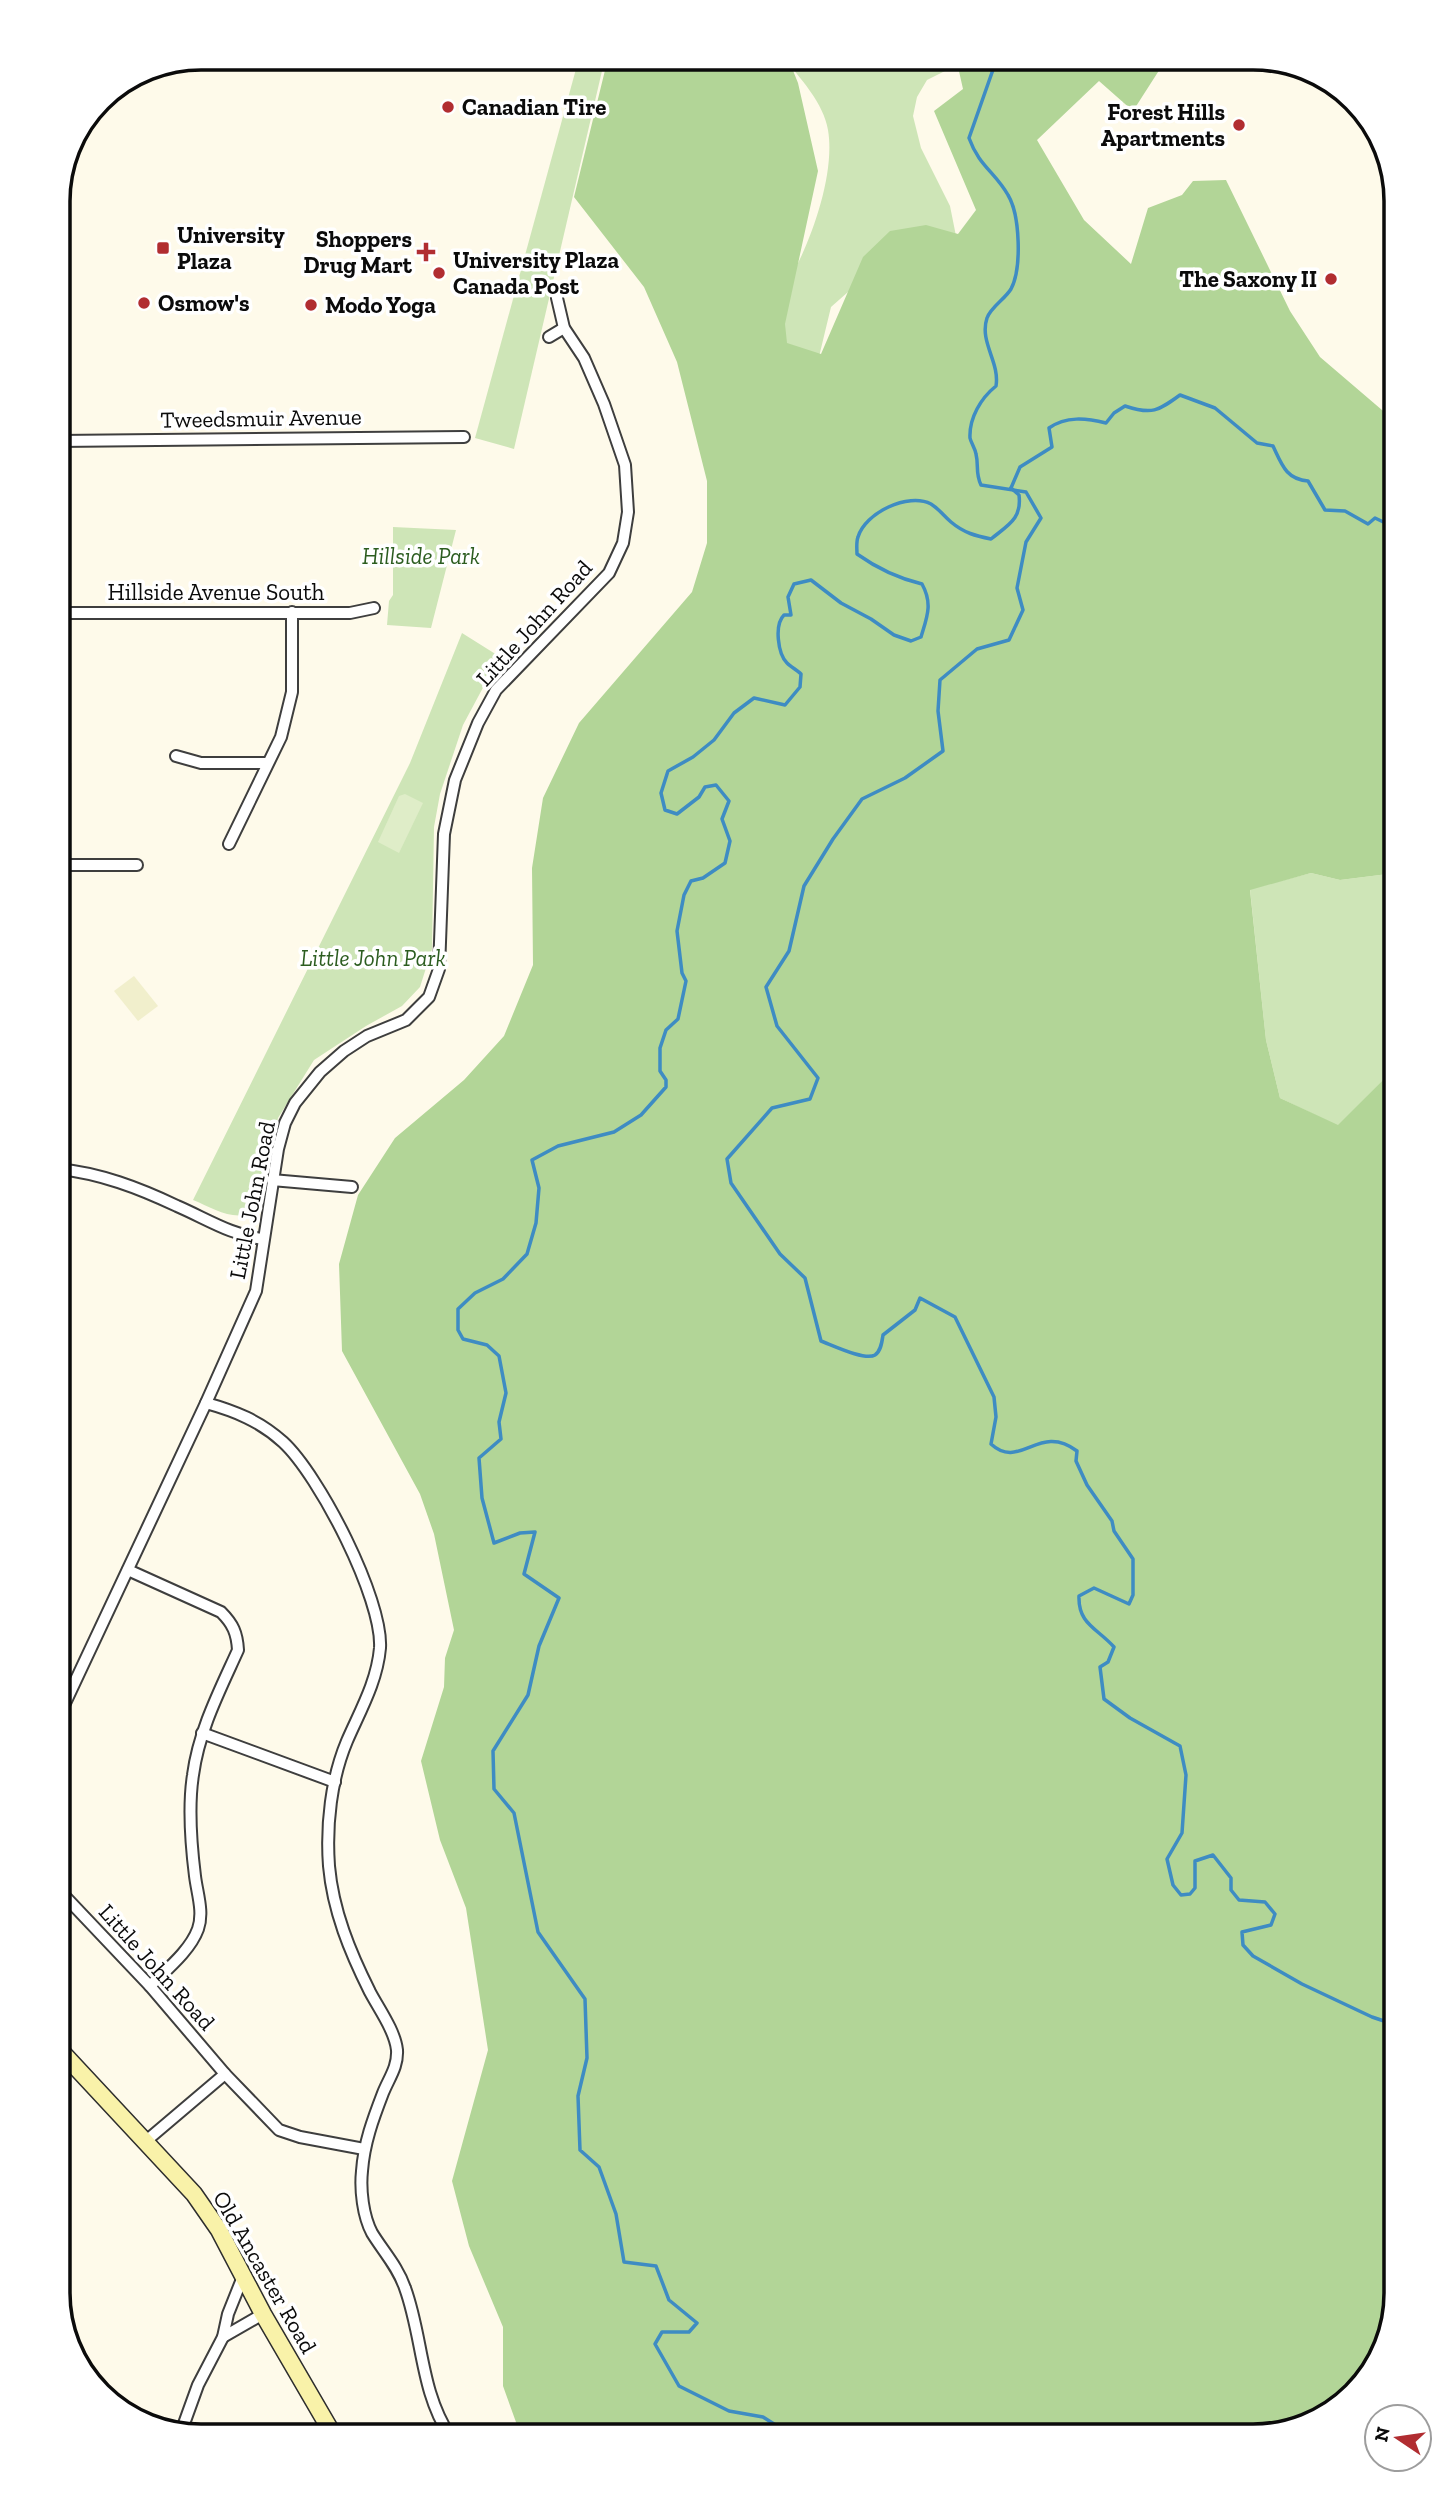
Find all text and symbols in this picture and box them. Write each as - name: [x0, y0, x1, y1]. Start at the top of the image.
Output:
- place label: Canadian Tire: [462, 93, 606, 121]
- place label: Forest Hills Apartments: [1101, 98, 1225, 152]
- marker: Canadian Tire: [440, 99, 456, 115]
- marker: Forest Hills Apartments: [1231, 117, 1247, 133]
- place label: University Plaza: [177, 221, 286, 275]
- place label: Shoppers Drug Mart: [304, 225, 413, 279]
- marker: University Plaza: [155, 240, 171, 256]
- marker: Shoppers Drug Mart: [418, 244, 434, 260]
- place label: University Plaza Canada Post: [453, 246, 619, 300]
- marker: University Plaza Canada Post: [431, 265, 447, 281]
- place label: The Saxony II: [1179, 265, 1317, 293]
- marker: The Saxony II: [1323, 271, 1339, 287]
- place label: Osmow's: [158, 289, 250, 317]
- place label: Modo Yoga: [325, 291, 436, 319]
- marker: Osmow's: [136, 295, 152, 311]
- marker: Modo Yoga: [303, 297, 319, 313]
- street label: Tweedsmuir Avenue: [160, 402, 362, 434]
- park label: Hillside Park: [362, 542, 480, 570]
- street label: Little John Road: [470, 554, 598, 692]
- street label: Hillside Avenue South: [108, 578, 325, 606]
- park label: Little John Park: [300, 944, 446, 972]
- street label: Little John Road: [223, 1118, 281, 1281]
- street label: Little John Road: [93, 1898, 221, 2036]
- street label: Old Ancaster Road: [207, 2186, 323, 2359]
- north arrow: [1363, 2403, 1433, 2473]
- text: N: [1369, 2425, 1395, 2444]

